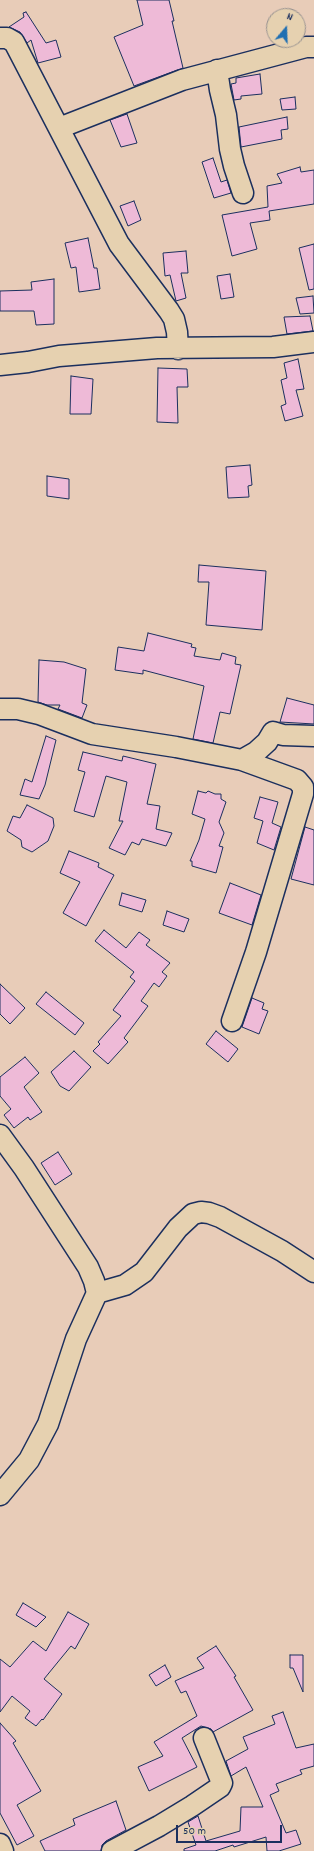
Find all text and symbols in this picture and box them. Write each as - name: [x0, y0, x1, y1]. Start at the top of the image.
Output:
- north arrow: [266, 8, 306, 48]
- text: N: [284, 9, 295, 26]
- scale bar: [178, 1817, 284, 1843]
- text: 50 m: [183, 1823, 206, 1840]

